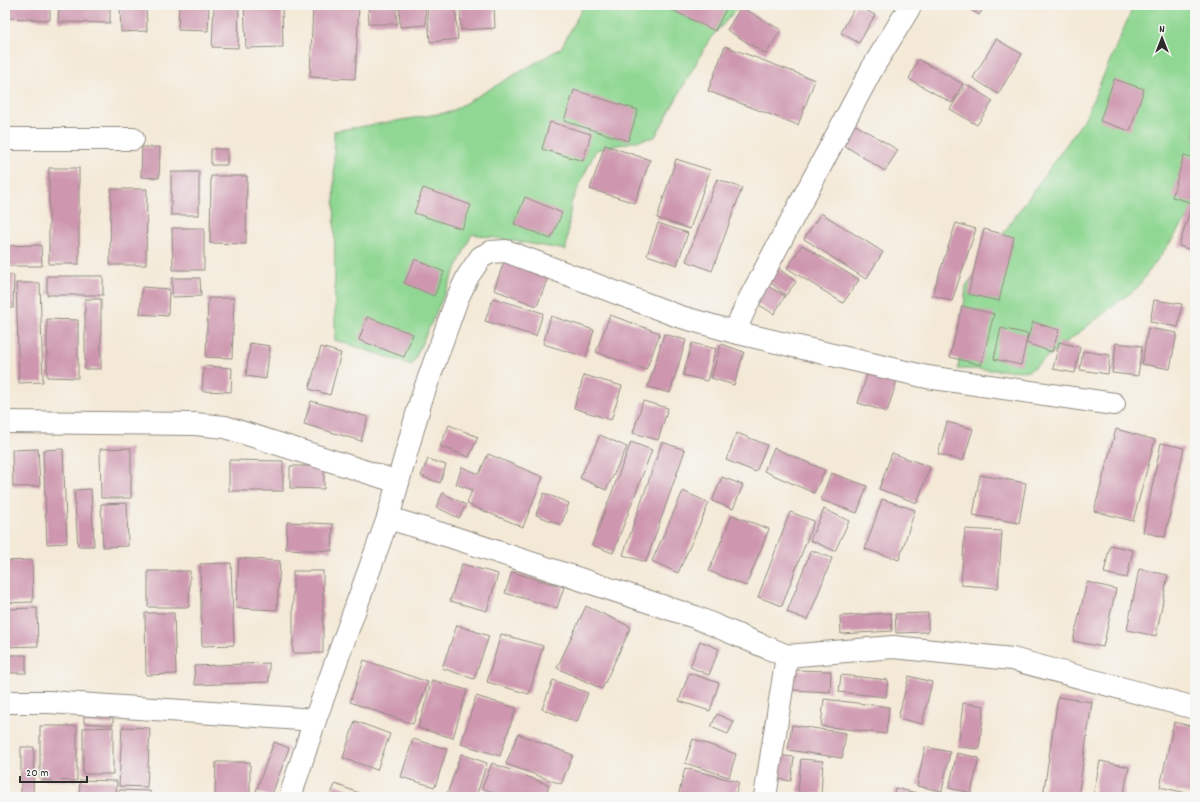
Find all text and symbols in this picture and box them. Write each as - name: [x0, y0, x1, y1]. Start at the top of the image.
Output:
- north arrow: [1142, 18, 1182, 58]
- text: N: [1159, 22, 1165, 38]
- scale bar: [20, 758, 87, 784]
- text: 20 m: [26, 765, 49, 782]

